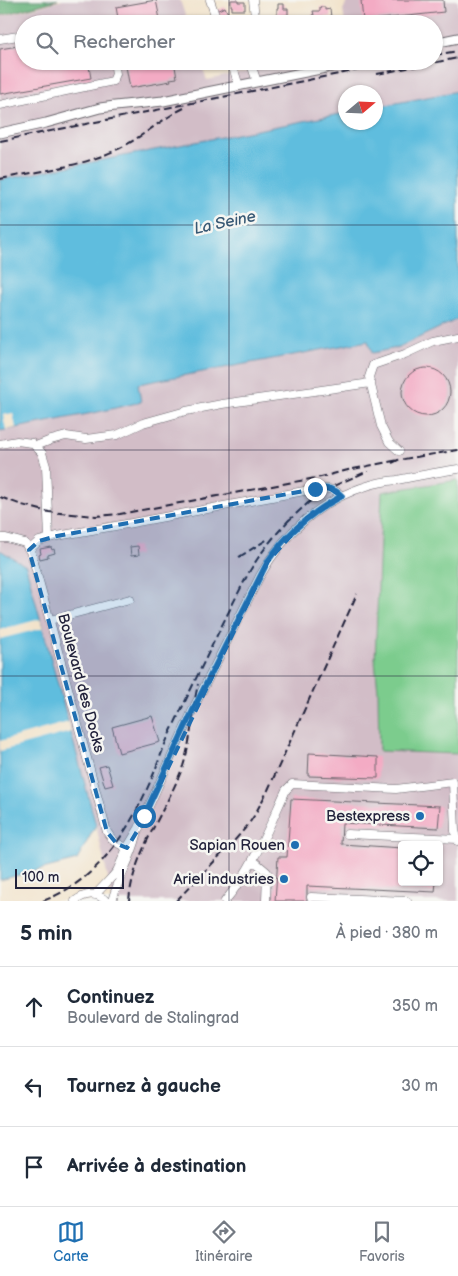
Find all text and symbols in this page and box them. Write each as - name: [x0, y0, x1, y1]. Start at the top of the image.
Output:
- search box: [15, 15, 443, 70]
- icon: search: [33, 29, 61, 57]
- text: Rechercher: [73, 31, 175, 54]
- north arrow: [338, 85, 383, 130]
- water label: La Seine: [192, 207, 258, 239]
- route end: [304, 478, 327, 501]
- street label: Boulevard des Docks: [53, 611, 109, 755]
- route start: [133, 805, 156, 828]
- place label: Bestexpress: [326, 807, 411, 826]
- marker: Bestexpress: [414, 810, 426, 822]
- place label: Sapian Rouen: [189, 836, 285, 855]
- marker: Sapian Rouen: [289, 839, 301, 851]
- map controls: [398, 841, 443, 886]
- button: locate: [398, 841, 443, 886]
- scale bar: [15, 866, 124, 889]
- text: 100 m: [22, 869, 59, 886]
- place label: Ariel industries: [173, 870, 275, 889]
- marker: Ariel industries: [278, 873, 290, 885]
- text: 5 min: [20, 921, 73, 946]
- text: À pied · 380 m: [336, 924, 438, 943]
- text: Continuez: [67, 986, 154, 1009]
- icon: ahead: [20, 993, 48, 1021]
- text: 350 m: [392, 997, 438, 1016]
- text: Boulevard de Stalingrad: [67, 1009, 239, 1028]
- icon: left: [20, 1073, 48, 1101]
- text: Tournez à gauche: [67, 1075, 221, 1098]
- text: 30 m: [401, 1077, 438, 1096]
- icon: arrive: [20, 1153, 48, 1181]
- text: Arrivée à destination: [67, 1155, 246, 1178]
- tab: Carte: [53, 1218, 89, 1265]
- tab: Itinéraire: [195, 1218, 252, 1265]
- tab: Favoris: [359, 1218, 405, 1265]

